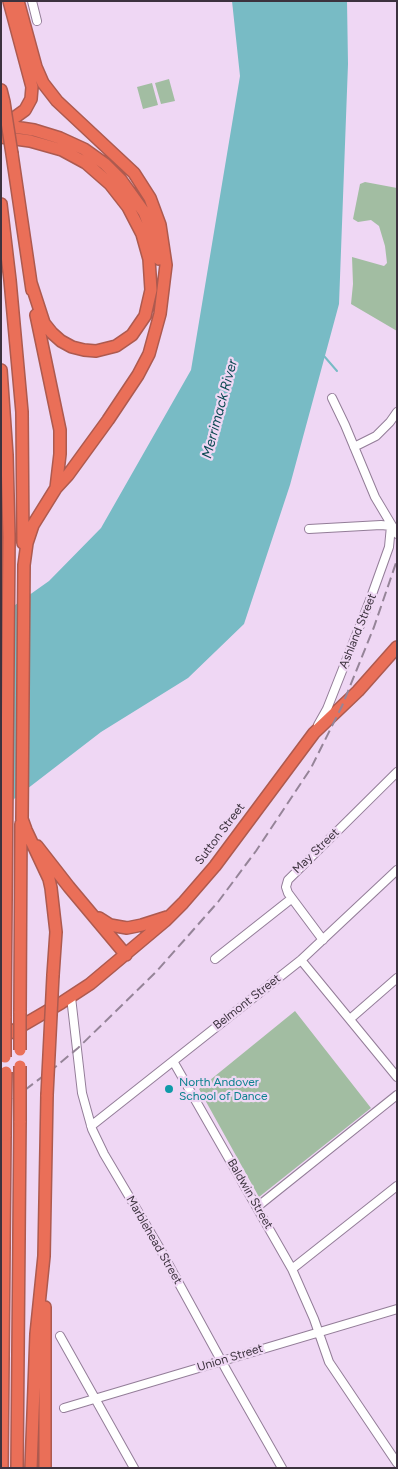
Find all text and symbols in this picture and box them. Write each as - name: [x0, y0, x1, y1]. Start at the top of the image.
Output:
- water label: Merrimack River: [199, 358, 241, 460]
- street label: Ashland Street: [336, 591, 380, 671]
- street label: Sutton Street: [192, 800, 248, 868]
- street label: May Street: [290, 825, 342, 877]
- street label: Belmont Street: [210, 971, 284, 1033]
- place label: North Andover School of Dance: [179, 1075, 268, 1103]
- marker: North Andover School of Dance: [163, 1083, 175, 1095]
- street label: Baldwin Street: [224, 1156, 276, 1232]
- street label: Marblehead Street: [123, 1193, 185, 1287]
- street label: Union Street: [195, 1341, 265, 1375]

